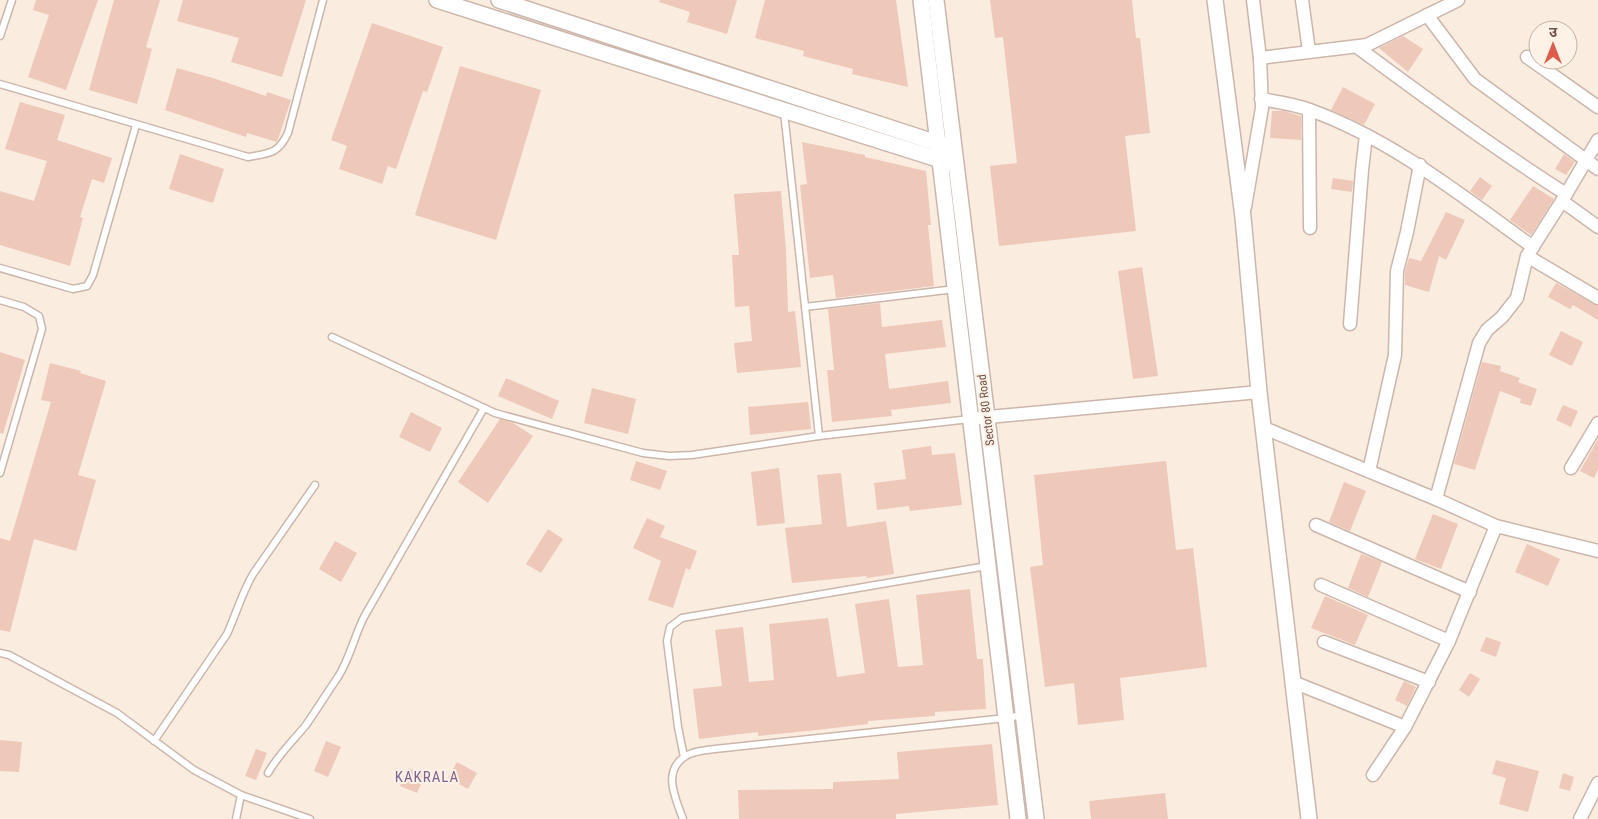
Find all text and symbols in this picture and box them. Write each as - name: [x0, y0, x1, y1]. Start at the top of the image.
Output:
- north arrow: [1528, 20, 1578, 70]
- text: उ: [1549, 24, 1558, 40]
- street label: Sector 80 Road: [975, 373, 997, 447]
- district label: KAKRALA: [395, 768, 459, 786]

